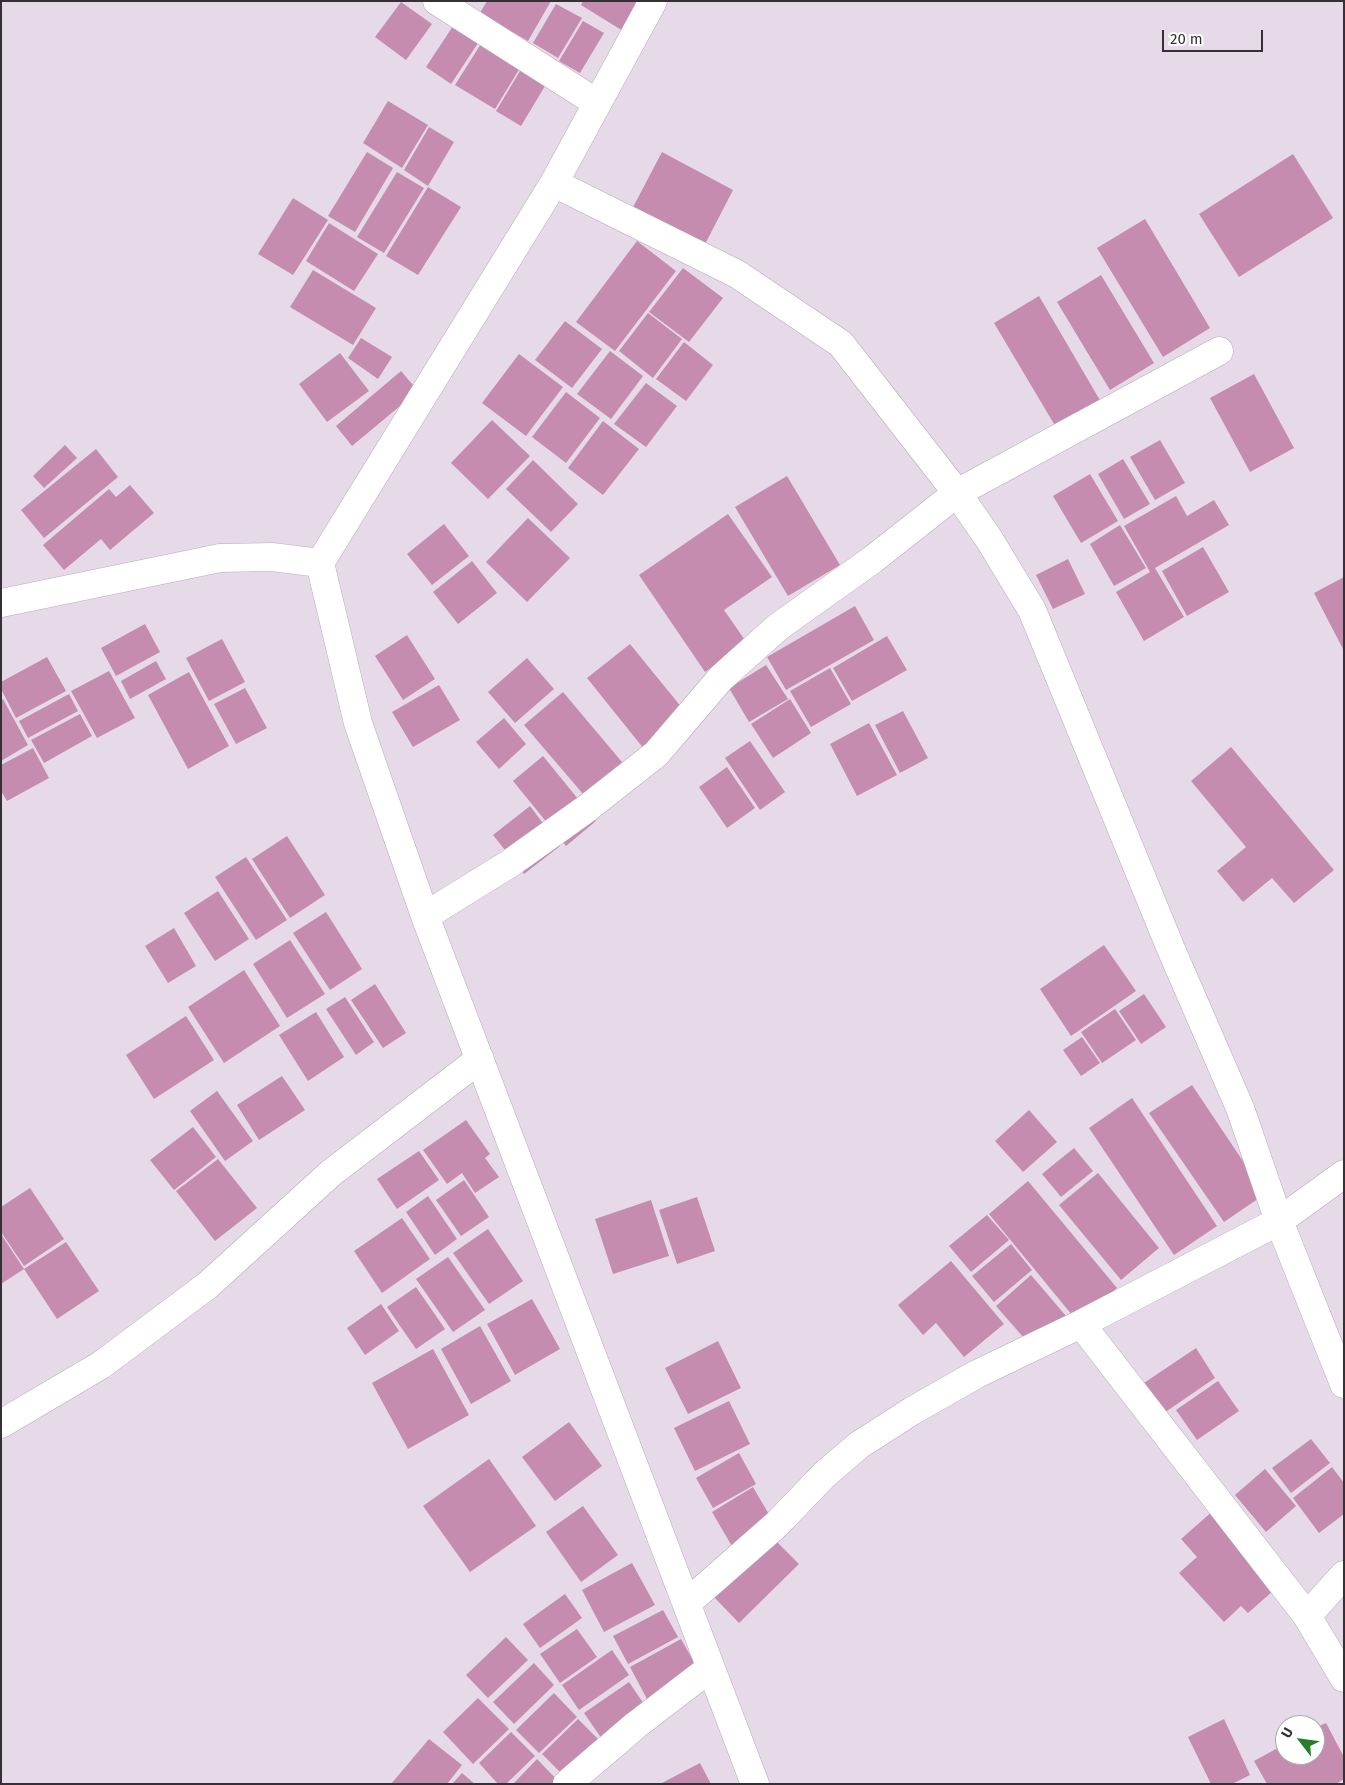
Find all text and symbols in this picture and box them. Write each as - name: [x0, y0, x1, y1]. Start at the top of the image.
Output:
- scale bar: [1165, 20, 1266, 52]
- text: 20 m: [1170, 30, 1203, 48]
- north arrow: [1275, 1715, 1325, 1765]
- text: U: [1278, 1725, 1297, 1741]

